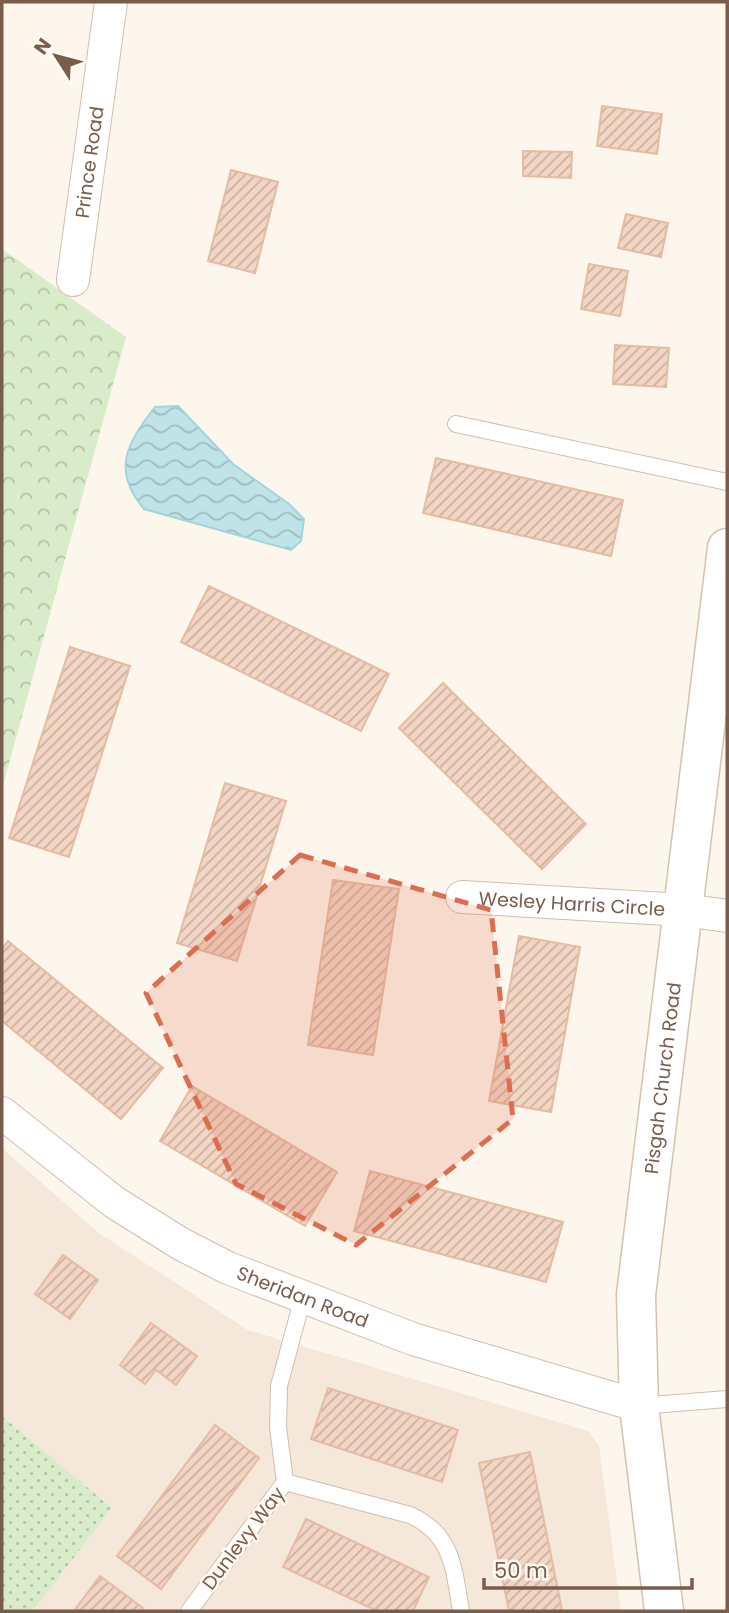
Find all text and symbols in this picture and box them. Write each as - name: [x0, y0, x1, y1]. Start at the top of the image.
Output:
- north arrow: [21, 21, 91, 91]
- text: N: [28, 33, 58, 60]
- street label: Prince Road: [69, 104, 111, 220]
- street label: Wesley Harris Circle: [478, 885, 666, 923]
- street label: Pisgah Church Road: [638, 981, 688, 1176]
- street label: Sheridan Road: [233, 1260, 372, 1335]
- street label: Dunlevy Way: [196, 1481, 291, 1595]
- scale bar: [484, 1546, 692, 1590]
- text: 50 m: [494, 1556, 548, 1585]

